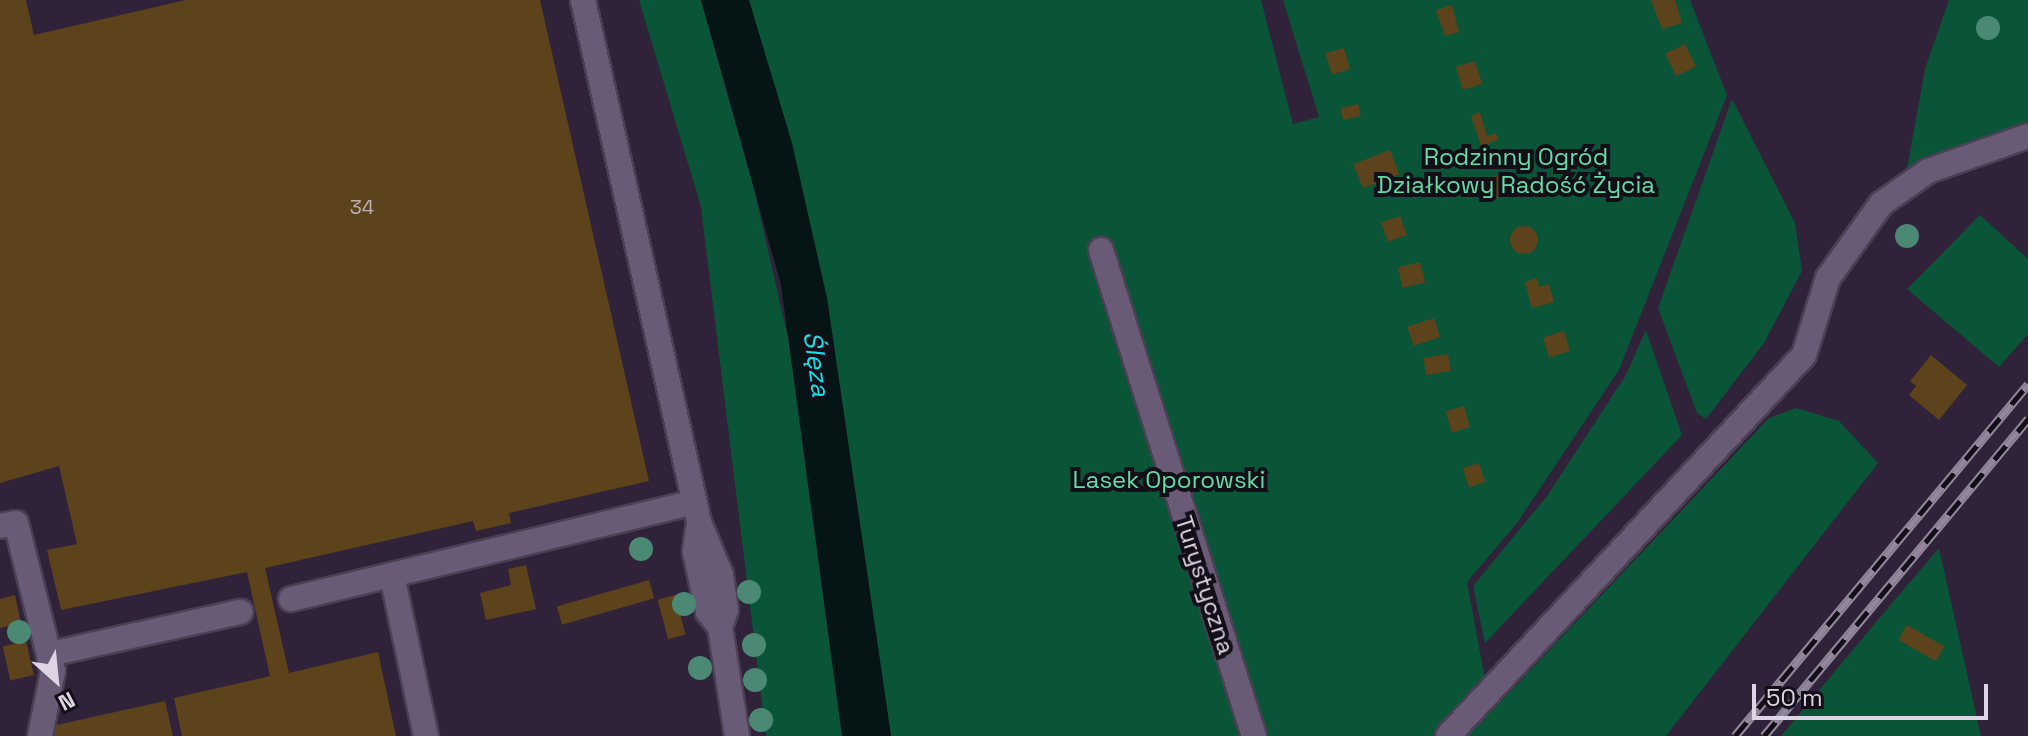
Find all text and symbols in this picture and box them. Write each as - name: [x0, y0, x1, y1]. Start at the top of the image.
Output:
- park label: Rodzinny Ogród Działkowy Radość Życia: [1377, 143, 1655, 199]
- house number: 34: [350, 195, 374, 219]
- water label: Ślęza: [796, 329, 836, 399]
- park label: Lasek Oporowski: [1073, 466, 1265, 494]
- street label: Turystyczna: [1169, 512, 1241, 658]
- north arrow: [16, 640, 96, 720]
- scale bar: [1756, 668, 1992, 718]
- text: 50 m: [1766, 682, 1823, 713]
- text: N: [54, 686, 80, 717]

